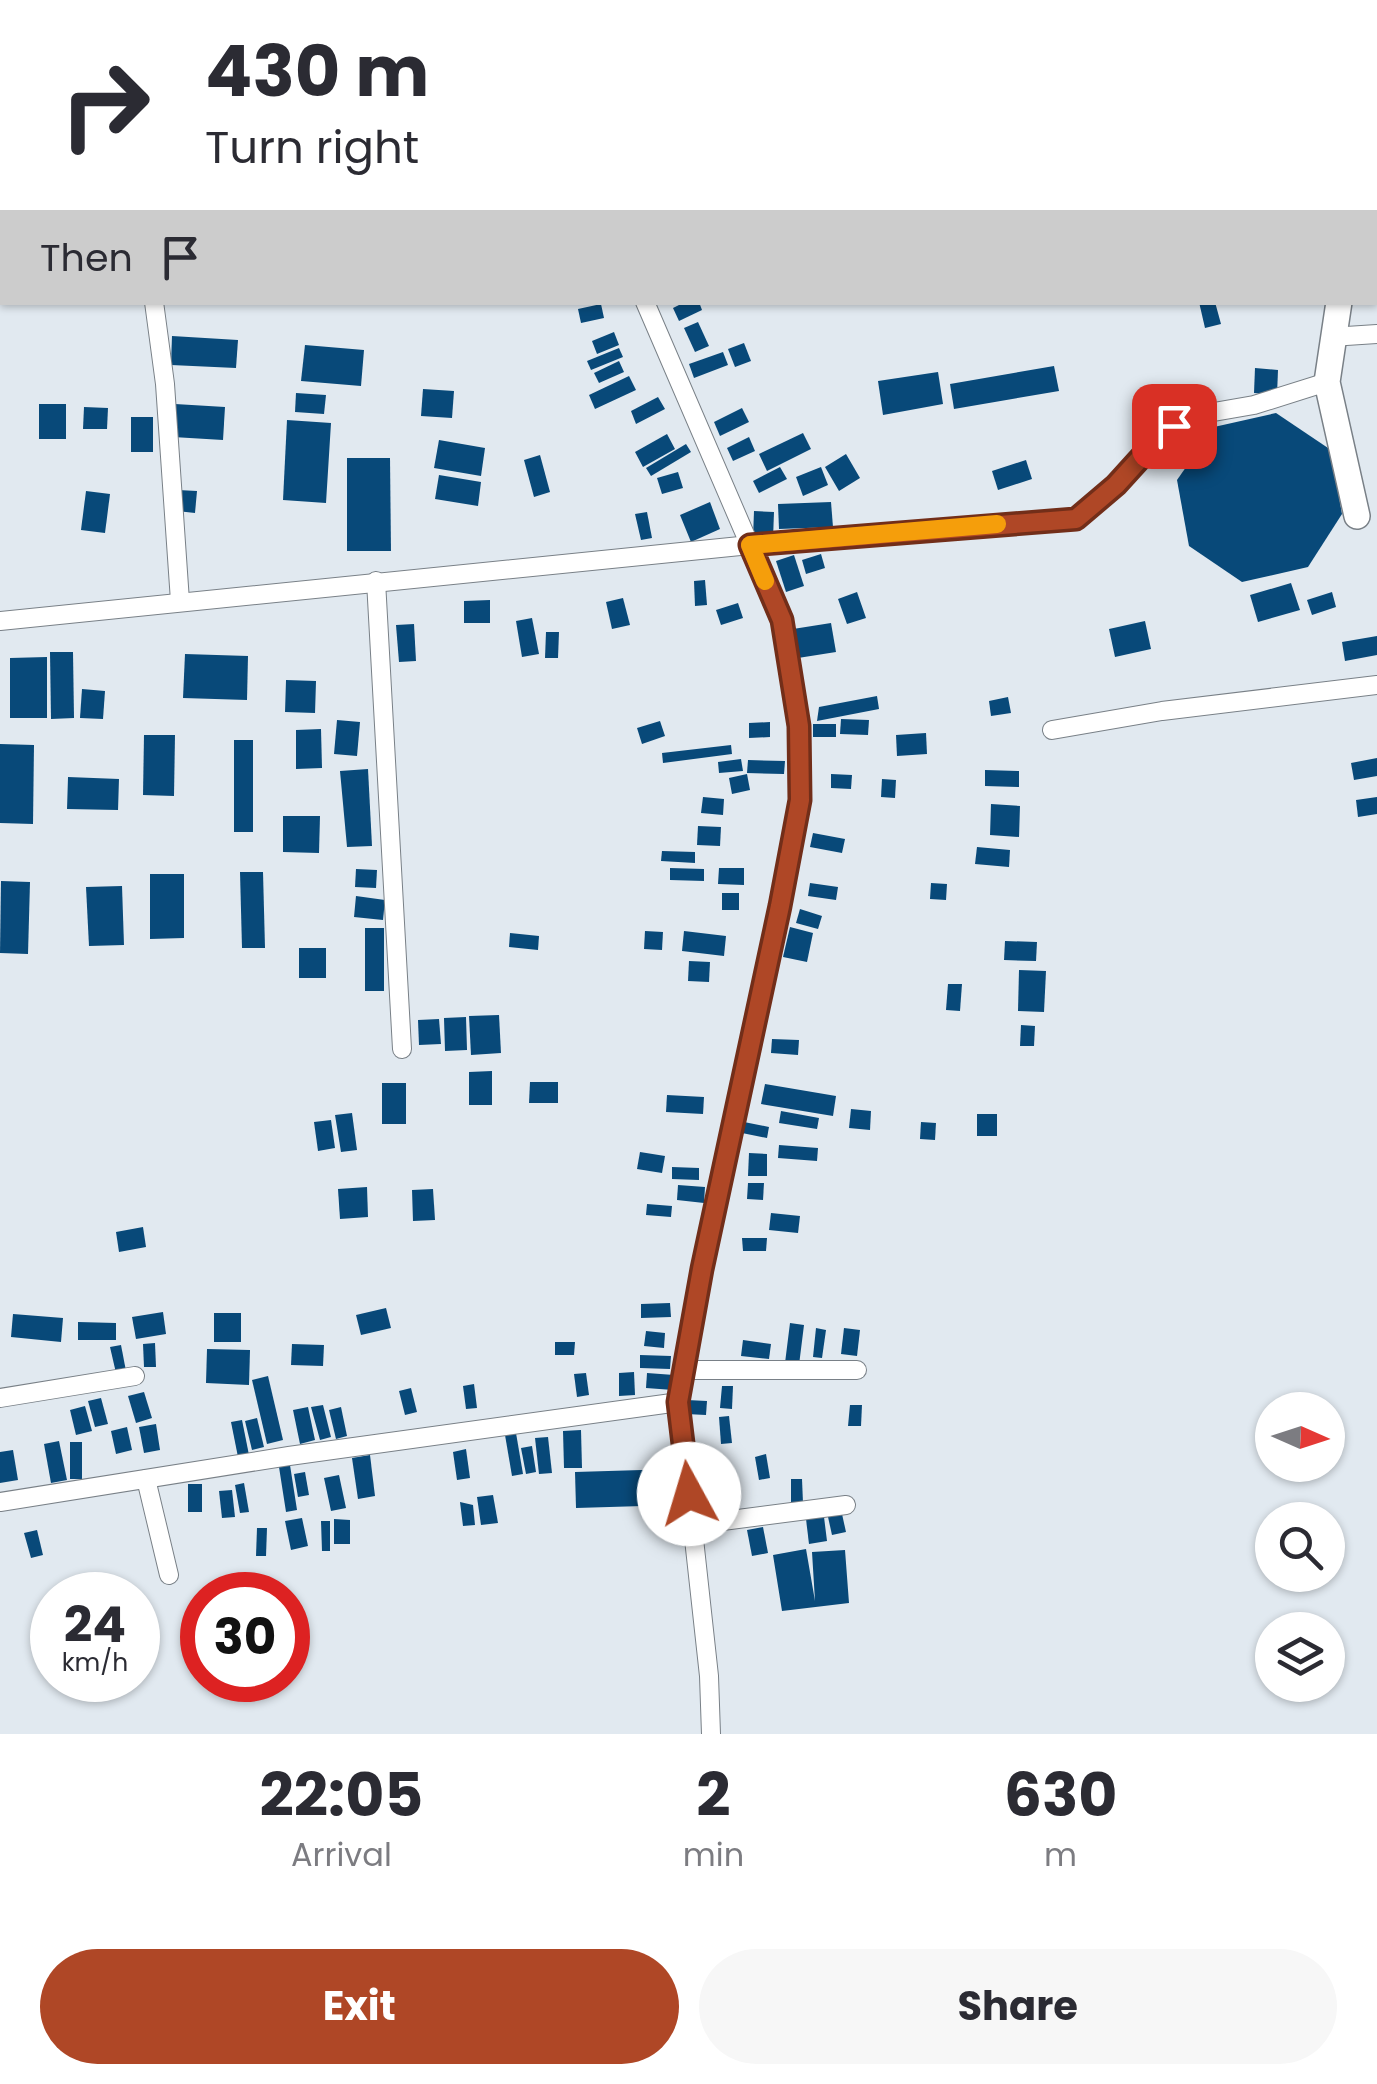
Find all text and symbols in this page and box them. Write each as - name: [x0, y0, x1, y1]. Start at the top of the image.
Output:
- text: 430 m: [205, 22, 429, 121]
- icon: right: [40, 40, 170, 170]
- text: Turn right: [205, 116, 419, 179]
- icon: arrive: [153, 230, 208, 285]
- text: Then: [40, 231, 133, 284]
- pin: [1132, 384, 1217, 469]
- icon: arrive: [1147, 399, 1202, 454]
- north arrow: [1255, 1392, 1345, 1482]
- map controls: [1255, 1392, 1345, 1702]
- position arrow: [637, 1442, 741, 1546]
- button: search: [1255, 1502, 1345, 1592]
- speed limit sign: 30: [180, 1572, 310, 1702]
- text: 24: [64, 1589, 126, 1660]
- button: layers: [1255, 1612, 1345, 1702]
- text: km/h: [62, 1645, 128, 1680]
- text: 22:05: [260, 1753, 423, 1837]
- text: 2: [696, 1753, 731, 1837]
- text: 630: [1004, 1753, 1117, 1837]
- text: Arrival: [291, 1832, 392, 1877]
- text: min: [683, 1832, 744, 1877]
- text: m: [1044, 1832, 1077, 1877]
- button: Exit: [40, 1949, 679, 2064]
- button: Share: [699, 1949, 1337, 2064]

